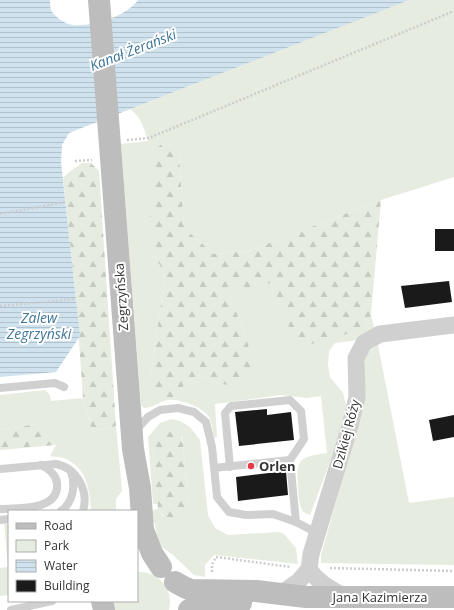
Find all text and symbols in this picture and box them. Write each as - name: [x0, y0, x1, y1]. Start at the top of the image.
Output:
- water label: Kanał Żerański: [87, 24, 179, 75]
- street label: Zegrzyńska: [110, 262, 132, 332]
- water label: Zalew Zegrzyński: [6, 308, 72, 343]
- street label: Dzikiej Róży: [328, 397, 364, 471]
- place label: Orlen: [259, 457, 295, 475]
- marker: Orlen: [246, 461, 256, 471]
- legend: [8, 510, 138, 602]
- text: Road: [44, 517, 73, 534]
- text: Park: [44, 537, 70, 554]
- text: Water: [44, 557, 78, 574]
- text: Building: [44, 577, 90, 594]
- street label: Jana Kazimierza: [330, 588, 428, 606]

